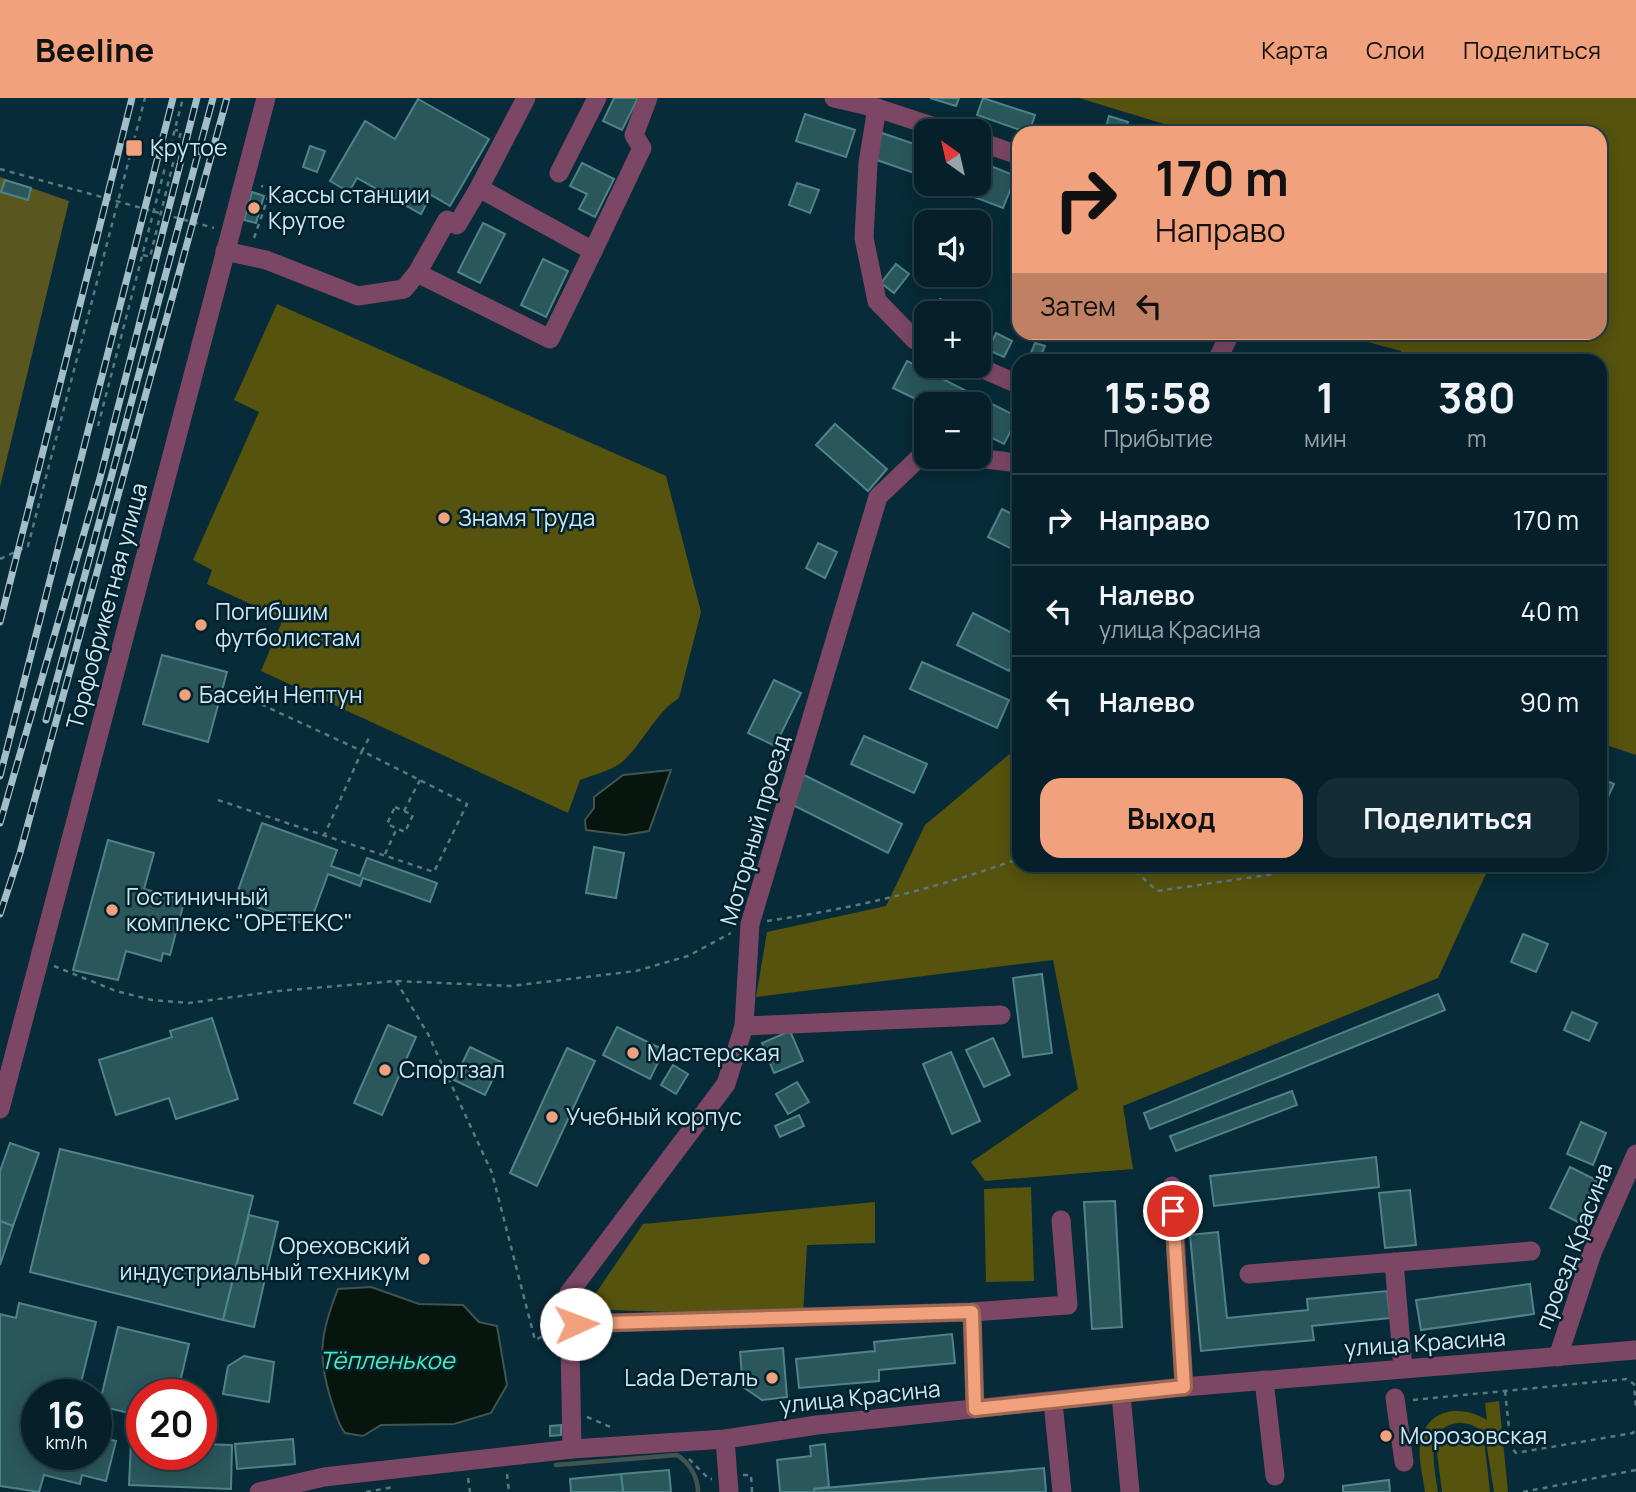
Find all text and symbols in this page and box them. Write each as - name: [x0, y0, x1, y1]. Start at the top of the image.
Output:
- text: Beeline: [35, 27, 154, 72]
- text: Карта: [1261, 33, 1328, 66]
- text: Слои: [1366, 33, 1425, 66]
- text: Поделиться: [1463, 33, 1601, 66]
- north arrow: [914, 119, 990, 196]
- map controls: [914, 119, 991, 469]
- place label: Крутое: [150, 131, 227, 163]
- marker: Крутое: [124, 138, 144, 158]
- text: 170 m: [1155, 144, 1289, 211]
- icon: right: [1040, 154, 1131, 245]
- place label: Кассы станции Крутое: [268, 178, 430, 236]
- marker: Кассы станции Крутое: [246, 200, 262, 216]
- text: Направо: [1155, 208, 1286, 252]
- button: sound: [914, 210, 991, 287]
- icon: left: [1130, 287, 1168, 325]
- text: Затем: [1040, 288, 1116, 324]
- button: +: [914, 301, 991, 378]
- text: 15:58: [1104, 368, 1212, 426]
- text: 1: [1316, 368, 1335, 426]
- text: 380: [1438, 368, 1516, 426]
- button: −: [914, 392, 991, 469]
- text: Прибытие: [1103, 422, 1213, 454]
- text: мин: [1304, 422, 1347, 454]
- text: m: [1467, 422, 1487, 454]
- street label: Торфобрикетная улица: [58, 479, 154, 733]
- place label: Знамя Труда: [458, 501, 595, 533]
- icon: right: [1040, 501, 1078, 539]
- text: Направо: [1099, 502, 1210, 538]
- text: 170 m: [1513, 502, 1579, 538]
- marker: Знамя Труда: [436, 510, 452, 526]
- text: Налево: [1099, 577, 1195, 613]
- icon: left: [1040, 592, 1078, 630]
- text: 40 m: [1521, 593, 1579, 629]
- place label: Погибшим футболистам: [215, 595, 361, 653]
- text: улица Красина: [1099, 613, 1261, 645]
- marker: Погибшим футболистам: [193, 617, 209, 633]
- place label: Басейн Нептун: [199, 678, 363, 710]
- icon: left: [1040, 683, 1078, 721]
- text: Налево: [1099, 684, 1195, 720]
- text: 90 m: [1520, 684, 1579, 720]
- marker: Басейн Нептун: [177, 687, 193, 703]
- street label: Моторный проезд: [712, 731, 797, 929]
- button: Выход: [1040, 778, 1303, 858]
- button: Поделиться: [1317, 778, 1579, 858]
- place label: Гостиничный комплекс "ОРЕТЕКС": [126, 880, 353, 938]
- marker: Гостиничный комплекс "ОРЕТЕКС": [104, 902, 120, 918]
- place label: Мастерская: [647, 1036, 780, 1068]
- marker: Мастерская: [625, 1045, 641, 1061]
- place label: Спортзал: [399, 1053, 505, 1085]
- marker: Спортзал: [377, 1062, 393, 1078]
- place label: Учебный корпус: [566, 1100, 742, 1132]
- marker: Учебный корпус: [544, 1109, 560, 1125]
- street label: проезд Красина: [1527, 1158, 1619, 1333]
- pin: [1143, 1181, 1203, 1241]
- icon: arrive: [1154, 1192, 1192, 1230]
- place label: Ореховский индустриальный техникум: [120, 1229, 410, 1287]
- marker: Ореховский индустриальный техникум: [416, 1251, 432, 1267]
- position arrow: [539, 1287, 613, 1361]
- street label: улица Красина: [1343, 1320, 1507, 1364]
- water label: Тёпленькое: [319, 1343, 457, 1376]
- place label: Lada Dеталь: [624, 1361, 758, 1393]
- marker: Lada Dеталь: [764, 1370, 780, 1386]
- street label: улица Красина: [778, 1372, 942, 1420]
- speed limit sign: 20: [126, 1379, 217, 1470]
- text: 16: [48, 1391, 85, 1439]
- place label: Морозовская: [1400, 1419, 1547, 1451]
- marker: Морозовская: [1378, 1428, 1394, 1444]
- text: km/h: [46, 1430, 87, 1454]

